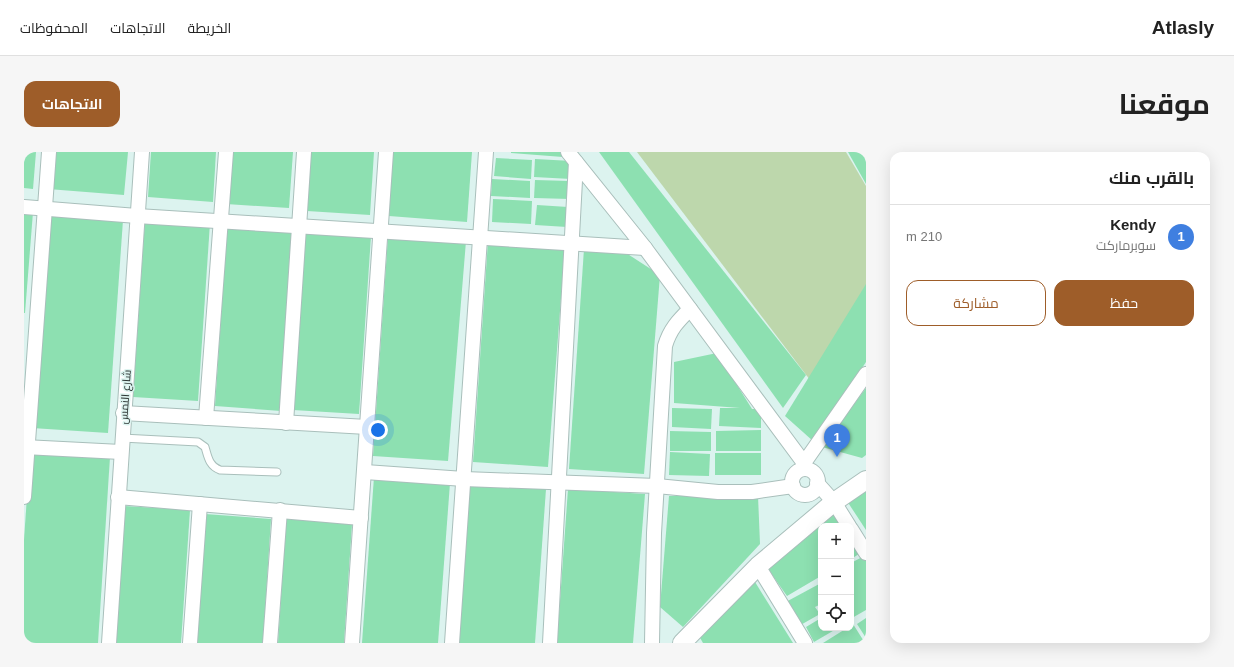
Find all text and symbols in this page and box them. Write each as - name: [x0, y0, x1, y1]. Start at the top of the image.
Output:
- text: Atlasly: [1152, 17, 1214, 38]
- text: المحفوظات: [20, 20, 88, 36]
- text: الاتجاهات: [110, 20, 166, 36]
- text: الخريطة: [188, 20, 231, 36]
- button: الاتجاهات: [24, 81, 120, 127]
- text: موقعنا: [1119, 89, 1210, 120]
- text: بالقرب منك: [1109, 169, 1194, 188]
- text: Kendy: [1110, 216, 1156, 233]
- text: 210 m: [906, 229, 942, 244]
- text: 1: [1177, 229, 1185, 244]
- text: سوبرماركت: [1096, 238, 1156, 253]
- button: مشاركة: [906, 280, 1046, 326]
- button: حفظ: [1054, 280, 1194, 326]
- street label: شارع النمس: [117, 369, 135, 425]
- your location: [368, 420, 388, 440]
- pin: 1: [824, 424, 850, 457]
- map controls: [818, 523, 854, 631]
- button: +: [818, 523, 854, 559]
- button: −: [818, 559, 854, 595]
- button: locate: [818, 595, 854, 631]

